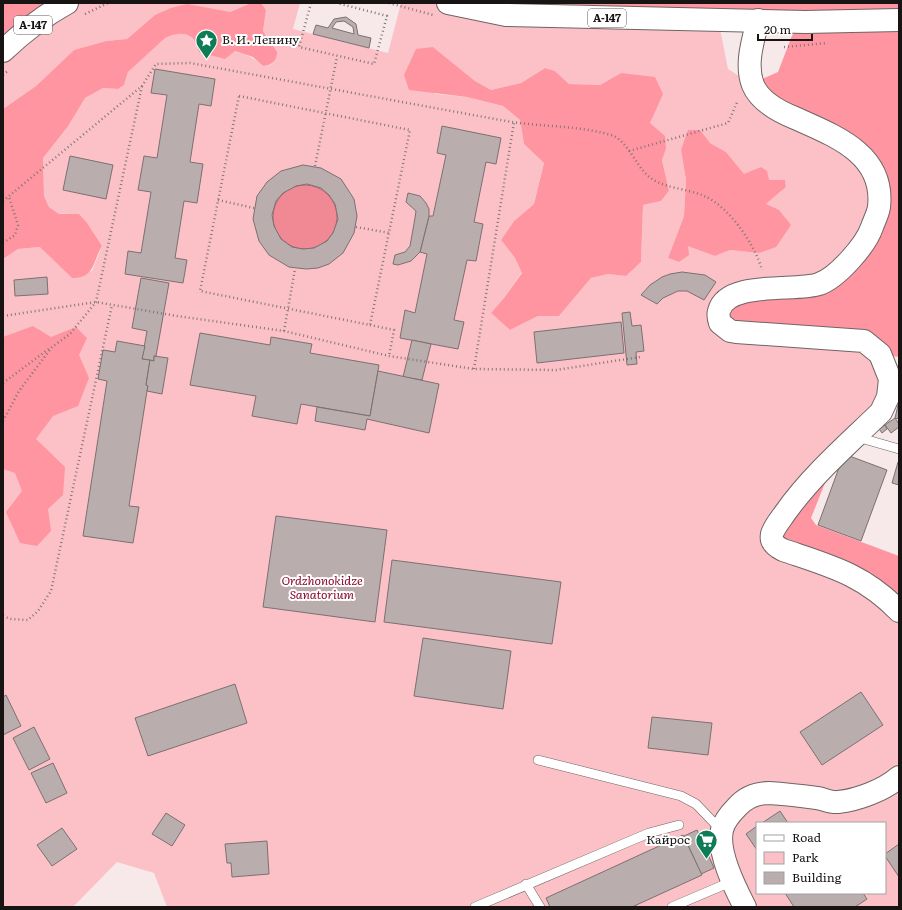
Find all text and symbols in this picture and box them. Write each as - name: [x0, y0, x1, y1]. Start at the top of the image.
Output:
- road number: А-147: [588, 9, 626, 27]
- road number: А-147: [14, 16, 52, 34]
- scale bar: [758, 16, 812, 42]
- text: 20 m: [764, 20, 791, 38]
- place icon: В. И. Ленину: [193, 27, 219, 60]
- place label: В. И. Ленину: [222, 30, 299, 48]
- park label: Ordzhonokidze Sanatorium: [281, 571, 363, 603]
- legend: [756, 822, 886, 894]
- supermarket icon: Кайрос: [693, 827, 719, 860]
- text: Road: [792, 828, 822, 846]
- place label: Кайрос: [646, 830, 690, 848]
- text: Park: [792, 848, 819, 866]
- text: Building: [792, 868, 842, 886]

